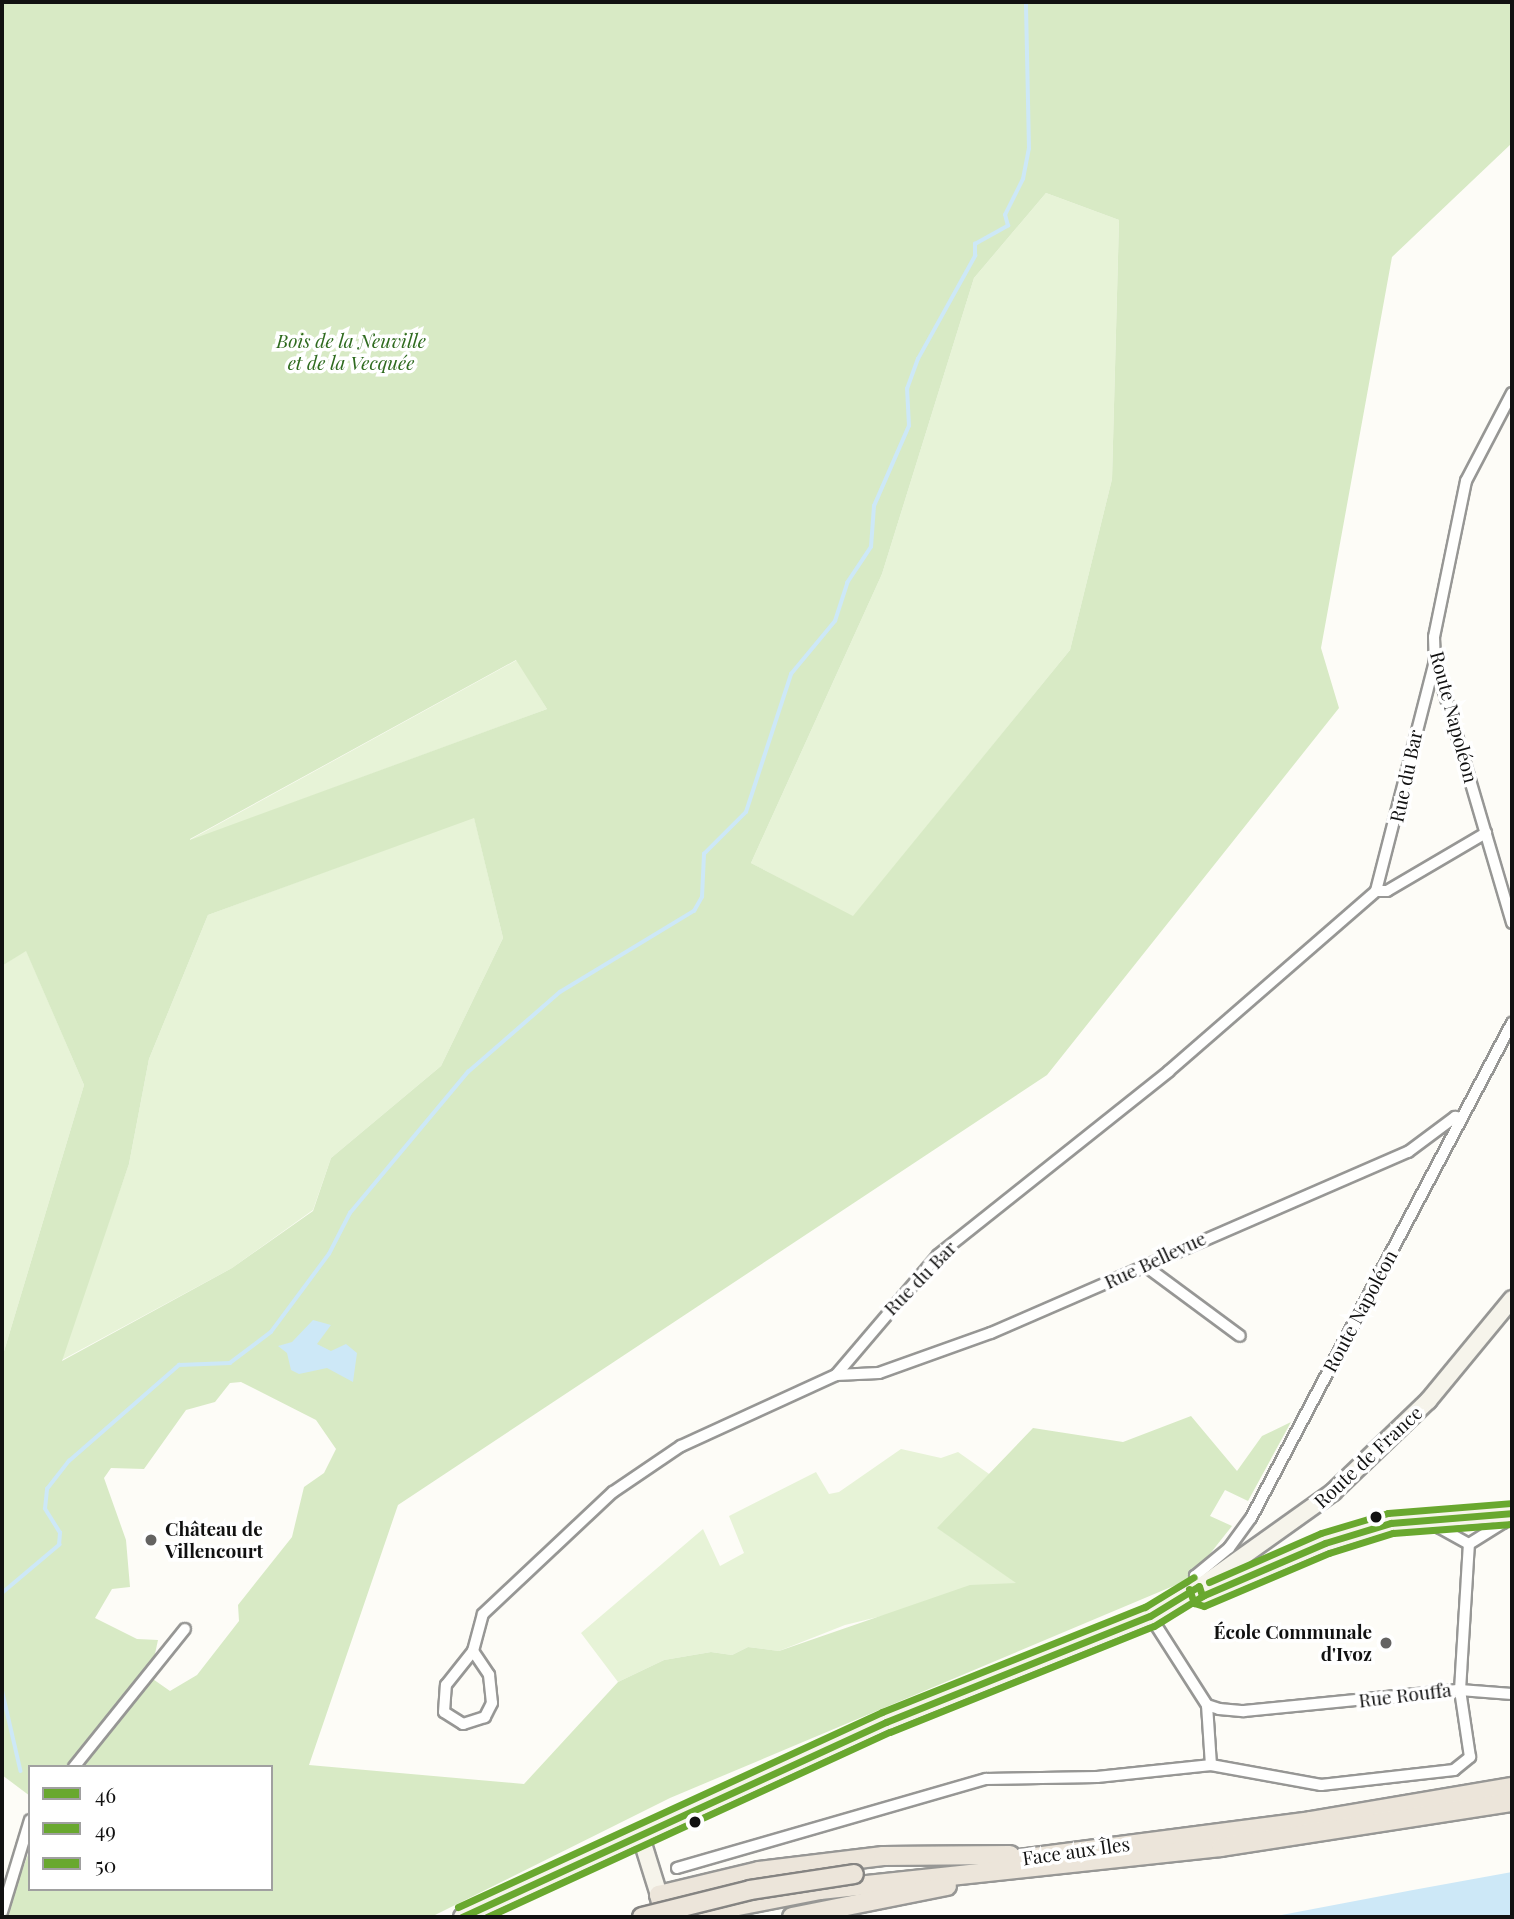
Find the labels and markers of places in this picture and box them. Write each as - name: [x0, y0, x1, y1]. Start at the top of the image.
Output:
- unlabelled marker: [1369, 1510, 1383, 1524]
- place label: Château de Villencourt: [165, 1518, 263, 1562]
- marker: Château de Villencourt: [143, 1532, 159, 1548]
- place label: École Communale d'Ivoz: [1213, 1621, 1372, 1665]
- marker: École Communale d'Ivoz: [1378, 1635, 1394, 1651]
- unlabelled marker: [688, 1815, 702, 1829]

